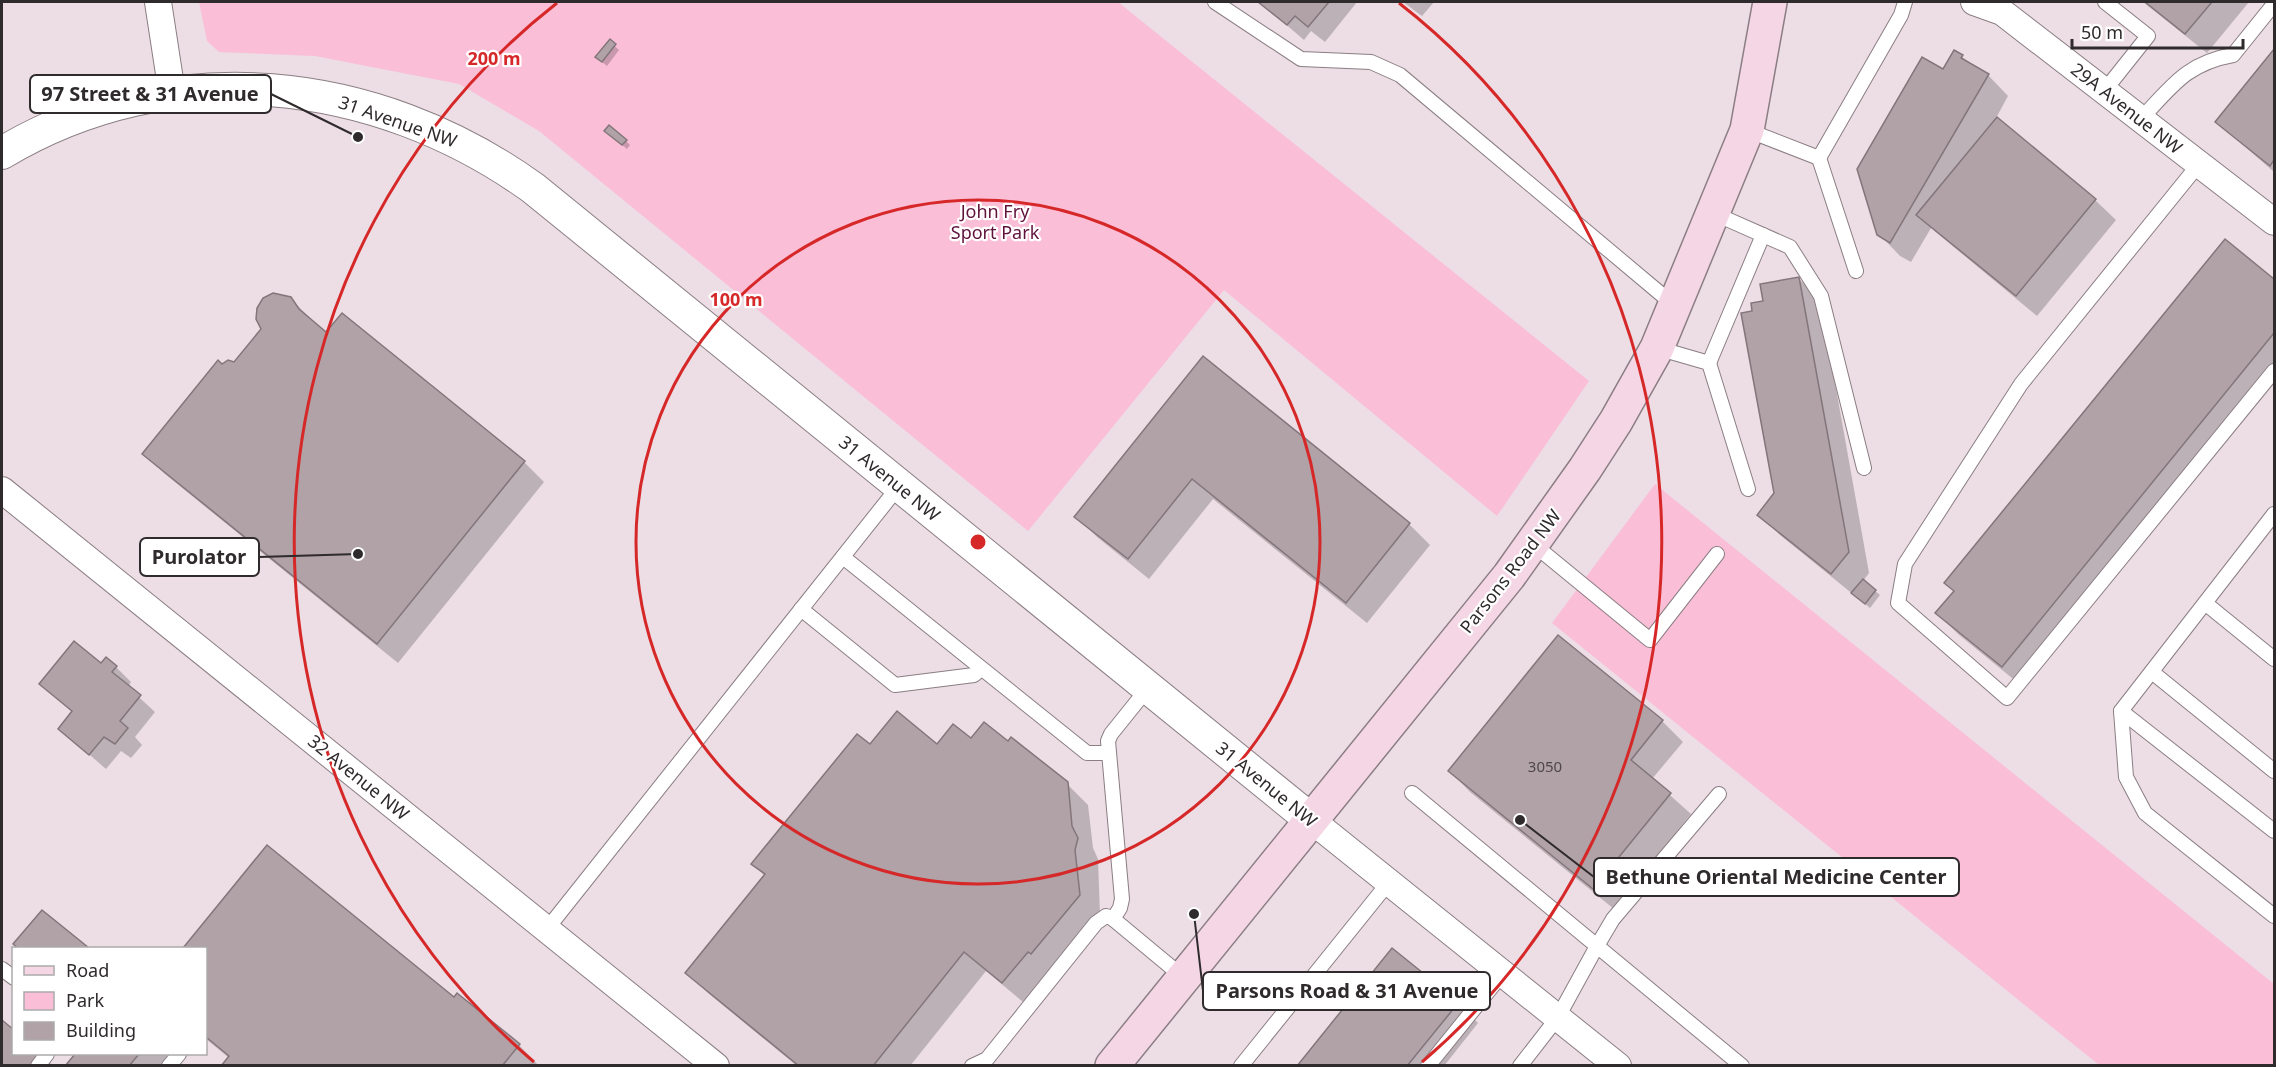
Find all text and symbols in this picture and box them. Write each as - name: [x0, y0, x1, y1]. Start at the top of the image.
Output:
- scale bar: [2072, 12, 2243, 50]
- text: 50 m: [2081, 20, 2123, 44]
- text: 200 m: [467, 46, 521, 70]
- street label: 29A Avenue NW: [2066, 57, 2188, 159]
- callout: 97 Street & 31 Avenue: [30, 75, 271, 113]
- text: 97 Street & 31 Avenue: [41, 80, 259, 107]
- street label: 31 Avenue NW: [336, 90, 461, 153]
- park label: John Fry Sport Park: [951, 199, 1040, 244]
- text: 100 m: [709, 287, 763, 311]
- street label: 31 Avenue NW: [834, 430, 946, 526]
- street label: Parsons Road NW: [1454, 504, 1566, 638]
- centre of rings: [968, 532, 988, 552]
- callout: Purolator: [140, 538, 259, 576]
- text: Purolator: [152, 543, 246, 570]
- street label: 32 Avenue NW: [303, 729, 415, 825]
- street label: 31 Avenue NW: [1211, 736, 1323, 832]
- house number: 3050: [1528, 756, 1562, 776]
- callout: Bethune Oriental Medicine Center: [1594, 858, 1959, 896]
- text: Bethune Oriental Medicine Center: [1606, 863, 1946, 890]
- legend: [12, 947, 207, 1055]
- text: Road: [66, 958, 109, 982]
- callout: Parsons Road & 31 Avenue: [1203, 972, 1490, 1010]
- text: Parsons Road & 31 Avenue: [1216, 977, 1479, 1004]
- text: Park: [66, 988, 104, 1012]
- text: Building: [66, 1018, 136, 1042]

